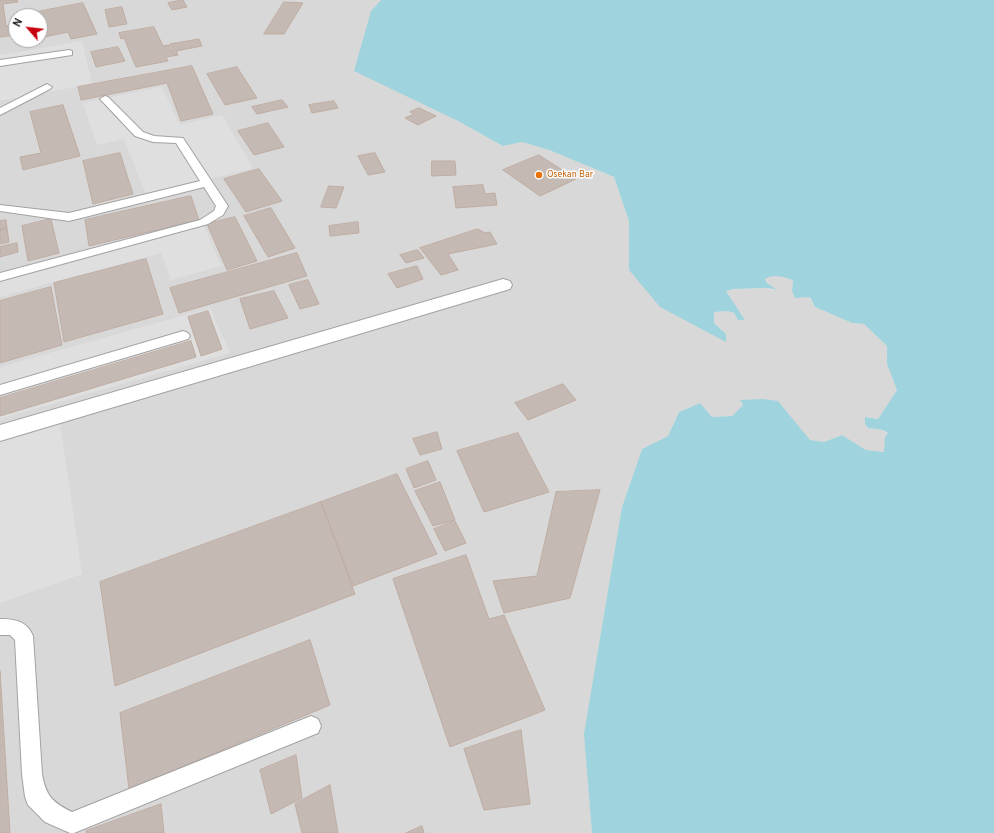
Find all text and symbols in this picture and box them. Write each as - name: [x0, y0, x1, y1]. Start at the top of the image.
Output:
- north arrow: [8, 8, 48, 48]
- text: N: [10, 16, 26, 30]
- marker: Osekan Bar: [534, 170, 544, 180]
- place label: Osekan Bar: [547, 170, 593, 180]

